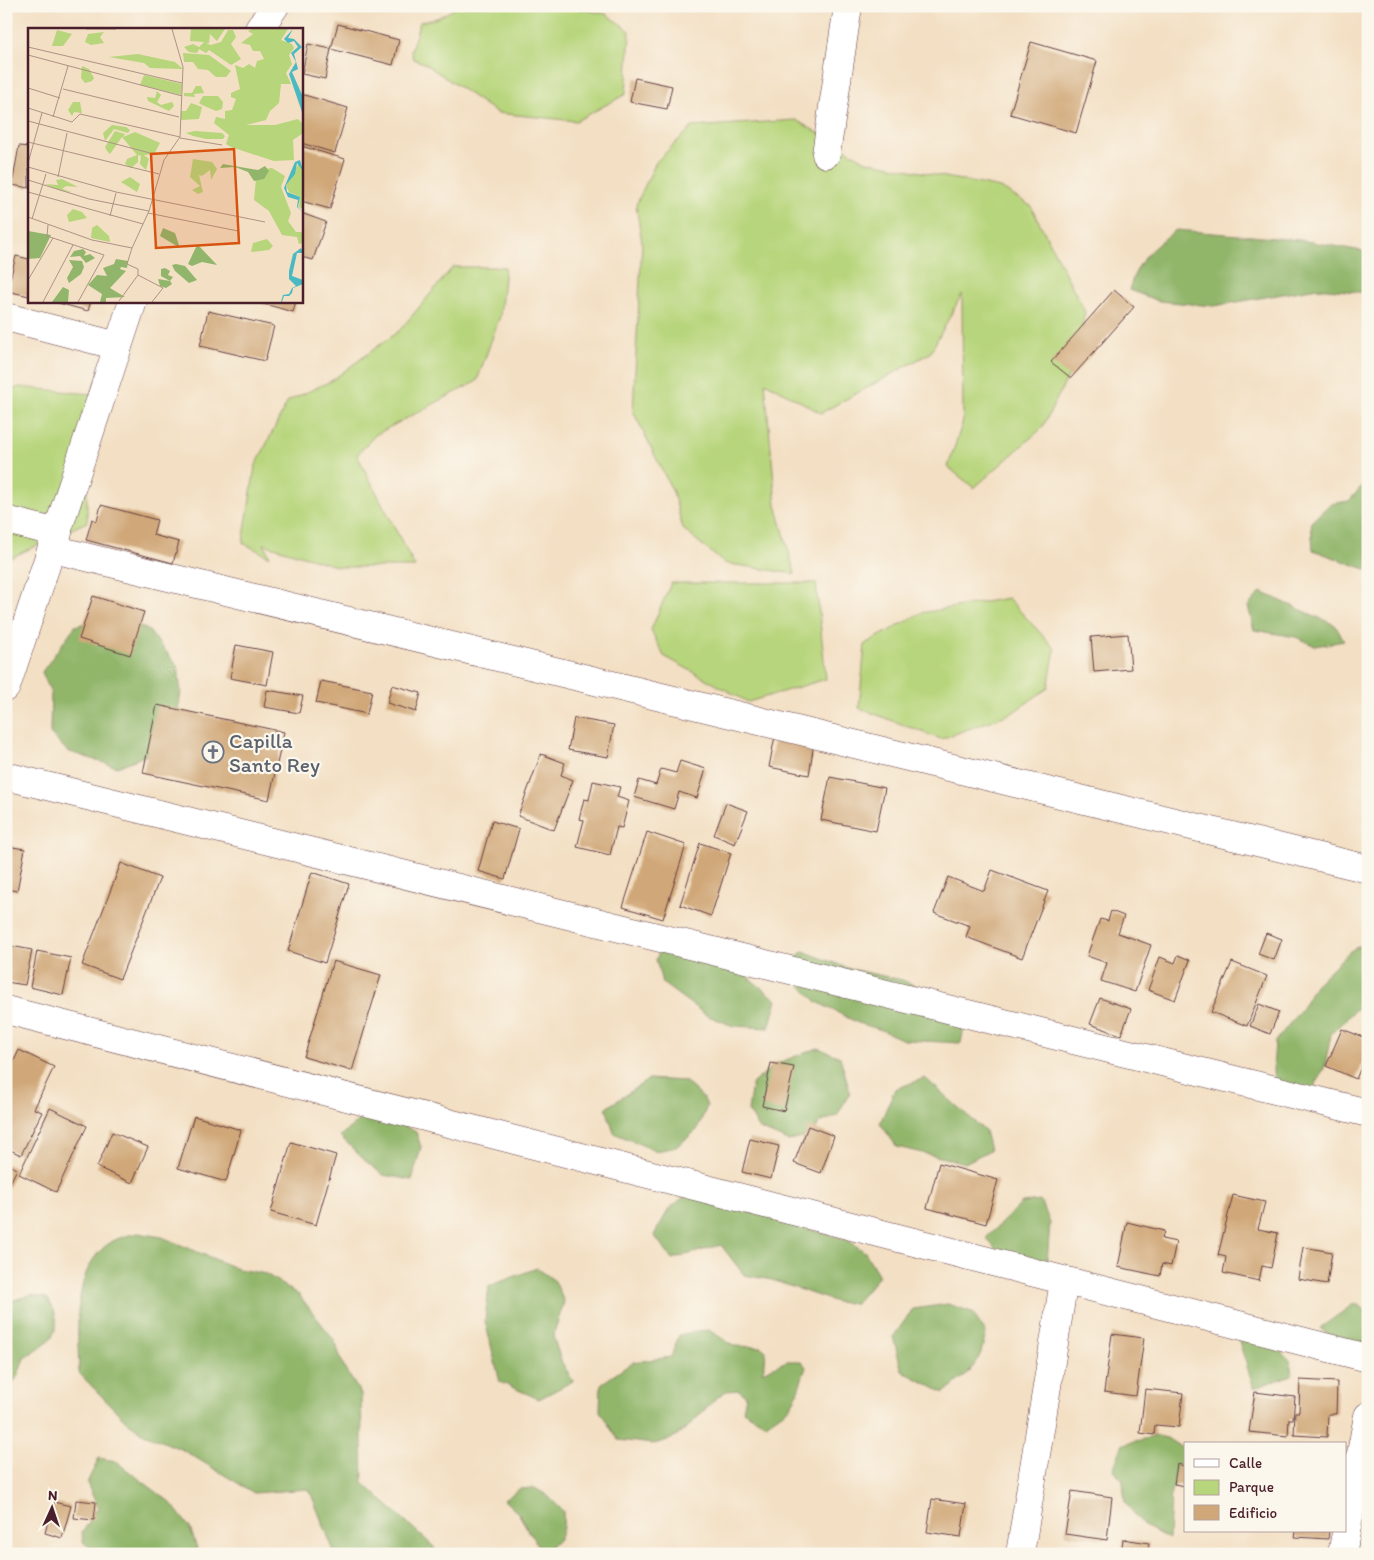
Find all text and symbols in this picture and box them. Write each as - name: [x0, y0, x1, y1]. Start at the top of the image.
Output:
- inset map: [28, 28, 302, 302]
- place label: Capilla Santo Rey: [229, 728, 320, 777]
- church icon: Capilla Santo Rey: [201, 740, 225, 764]
- legend: [1184, 1442, 1346, 1532]
- text: Calle: [1229, 1454, 1262, 1472]
- text: Parque: [1229, 1478, 1274, 1496]
- north arrow: [28, 1482, 78, 1532]
- text: N: [47, 1487, 58, 1504]
- text: Edificio: [1229, 1504, 1277, 1522]

